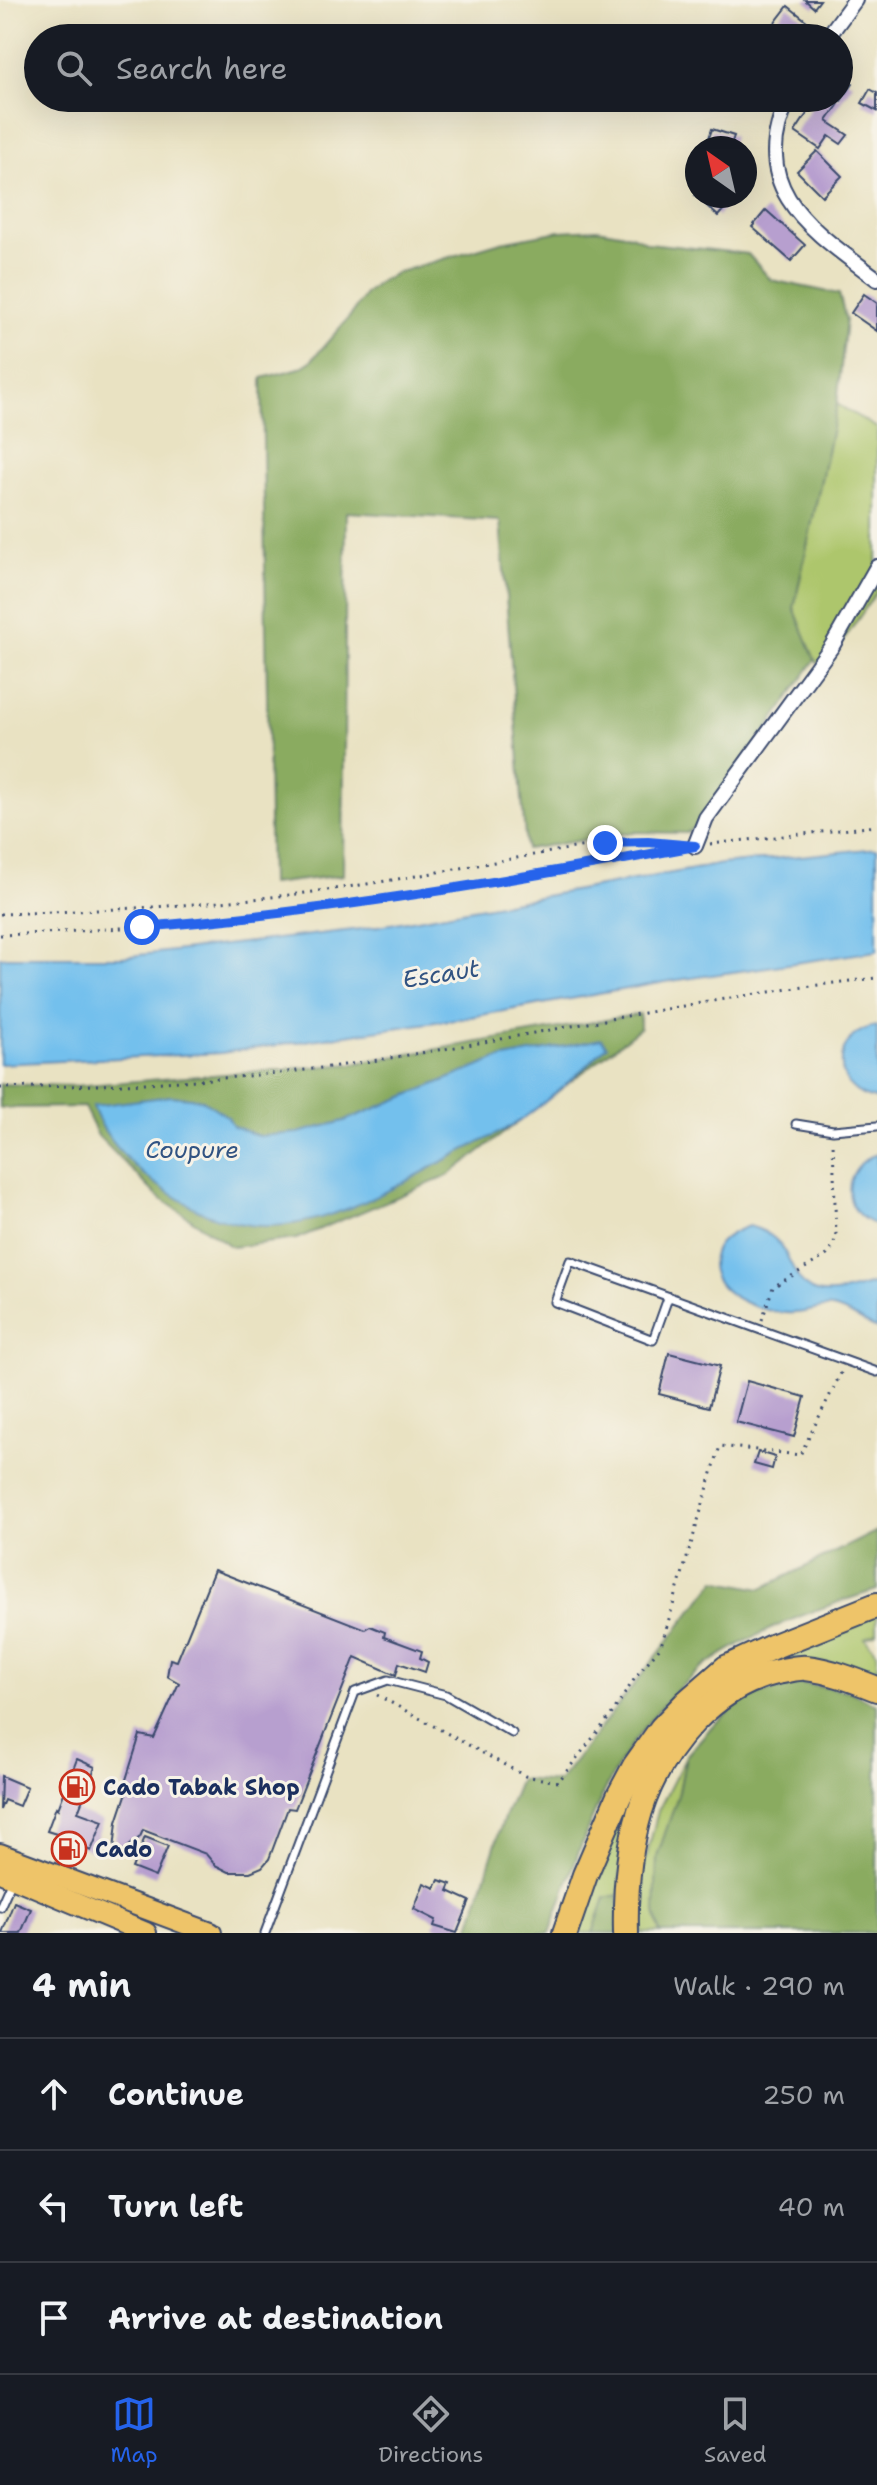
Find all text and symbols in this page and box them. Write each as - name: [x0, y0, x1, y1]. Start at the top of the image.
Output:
- search box: [24, 24, 853, 112]
- icon: search: [52, 46, 96, 90]
- text: Search here: [116, 48, 287, 89]
- north arrow: [685, 136, 757, 208]
- route end: [587, 825, 623, 861]
- route start: [124, 909, 160, 945]
- water label: Escaut: [400, 952, 482, 996]
- water label: Coupure: [145, 1134, 239, 1166]
- fuel station icon: Cado Tabak Shop: [58, 1768, 96, 1806]
- place label: Cado Tabak Shop: [103, 1773, 300, 1802]
- fuel station icon: Cado: [50, 1830, 88, 1868]
- place label: Cado: [95, 1835, 152, 1864]
- text: 4 min: [32, 1962, 131, 2008]
- text: Walk · 290 m: [673, 1968, 845, 2003]
- icon: ahead: [32, 2072, 76, 2116]
- text: Continue: [108, 2074, 244, 2115]
- text: 250 m: [762, 2077, 845, 2112]
- icon: left: [32, 2184, 76, 2228]
- text: Turn left: [108, 2186, 243, 2227]
- text: 40 m: [778, 2189, 845, 2224]
- icon: arrive: [32, 2296, 76, 2340]
- text: Arrive at destination: [108, 2298, 443, 2339]
- tab: Map: [110, 2392, 158, 2469]
- tab: Directions: [378, 2392, 483, 2469]
- tab: Saved: [704, 2392, 767, 2469]

